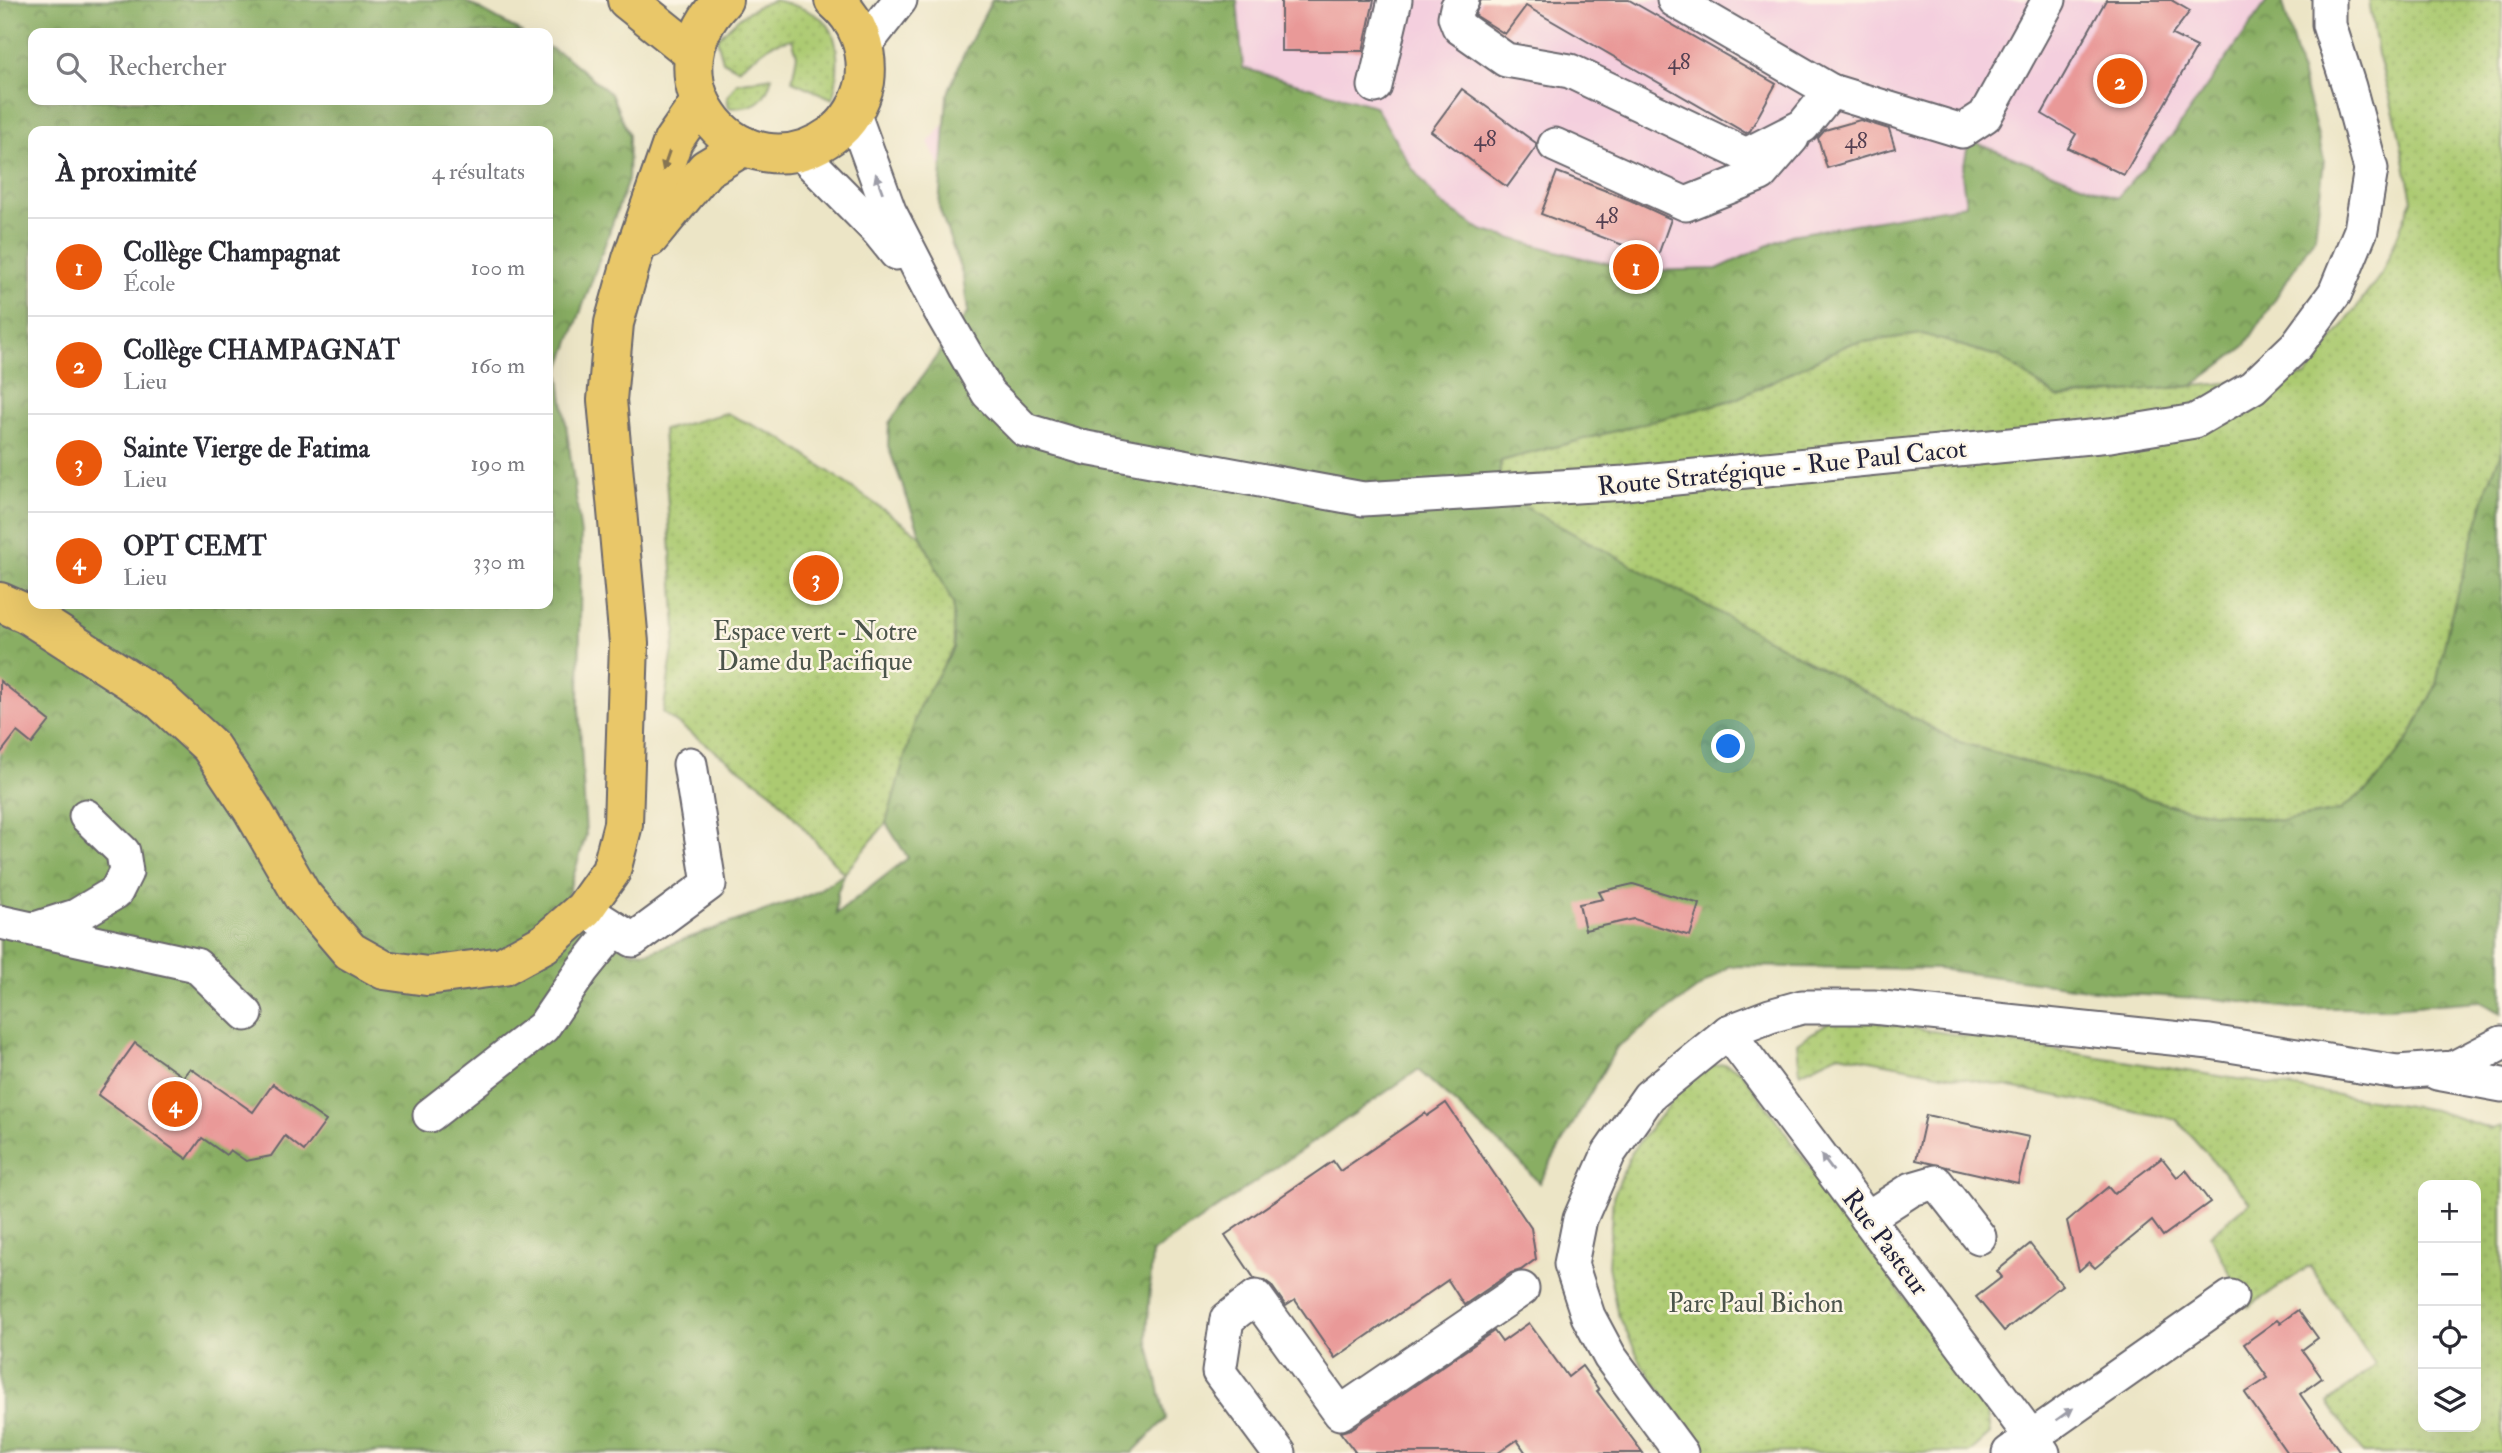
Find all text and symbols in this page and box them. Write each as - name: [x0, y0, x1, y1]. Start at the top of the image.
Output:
- search box: [28, 28, 553, 105]
- house number: 48: [1667, 47, 1691, 76]
- icon: search: [52, 48, 90, 86]
- text: Rechercher: [108, 51, 227, 83]
- pin: 2: [2097, 55, 2143, 107]
- house number: 48: [1473, 124, 1497, 153]
- house number: 48: [1844, 126, 1868, 155]
- one-way arrow: [660, 150, 671, 171]
- text: À proximité: [56, 153, 196, 190]
- text: 4 résultats: [432, 157, 525, 186]
- one-way arrow: [873, 172, 884, 193]
- house number: 48: [1595, 201, 1619, 230]
- text: Collège Champagnat: [123, 237, 340, 269]
- pin: 1: [1613, 241, 1659, 293]
- text: 1: [75, 253, 83, 282]
- text: 100 m: [471, 253, 525, 282]
- text: École: [123, 269, 175, 298]
- text: Collège CHAMPAGNAT: [123, 335, 400, 367]
- text: 2: [73, 351, 85, 380]
- text: 160 m: [471, 351, 525, 380]
- text: Lieu: [123, 367, 167, 396]
- text: Sainte Vierge de Fatima: [123, 433, 369, 465]
- street label: Route Stratégique - Rue Paul Cacot: [1596, 433, 1968, 503]
- text: 3: [75, 449, 83, 478]
- text: 190 m: [471, 449, 525, 478]
- text: Lieu: [123, 465, 167, 494]
- text: OPT CEMT: [123, 531, 267, 563]
- text: 4: [73, 547, 85, 576]
- text: 330 m: [473, 547, 525, 576]
- pin: 3: [793, 552, 839, 604]
- text: Lieu: [123, 563, 167, 592]
- park label: Espace vert - Notre Dame du Pacifique: [713, 616, 917, 678]
- your location: [1711, 729, 1745, 763]
- pin: 4: [152, 1078, 198, 1130]
- one-way arrow: [1819, 1155, 1834, 1173]
- map controls: [2418, 1180, 2481, 1432]
- button: +: [2418, 1180, 2481, 1243]
- street label: Rue Pasteur: [1835, 1183, 1936, 1302]
- button: −: [2418, 1243, 2481, 1306]
- park label: Parc Paul Bichon: [1668, 1288, 1844, 1320]
- button: locate: [2418, 1306, 2481, 1369]
- button: layers: [2418, 1369, 2481, 1432]
- one-way arrow: [2056, 1407, 2074, 1421]

